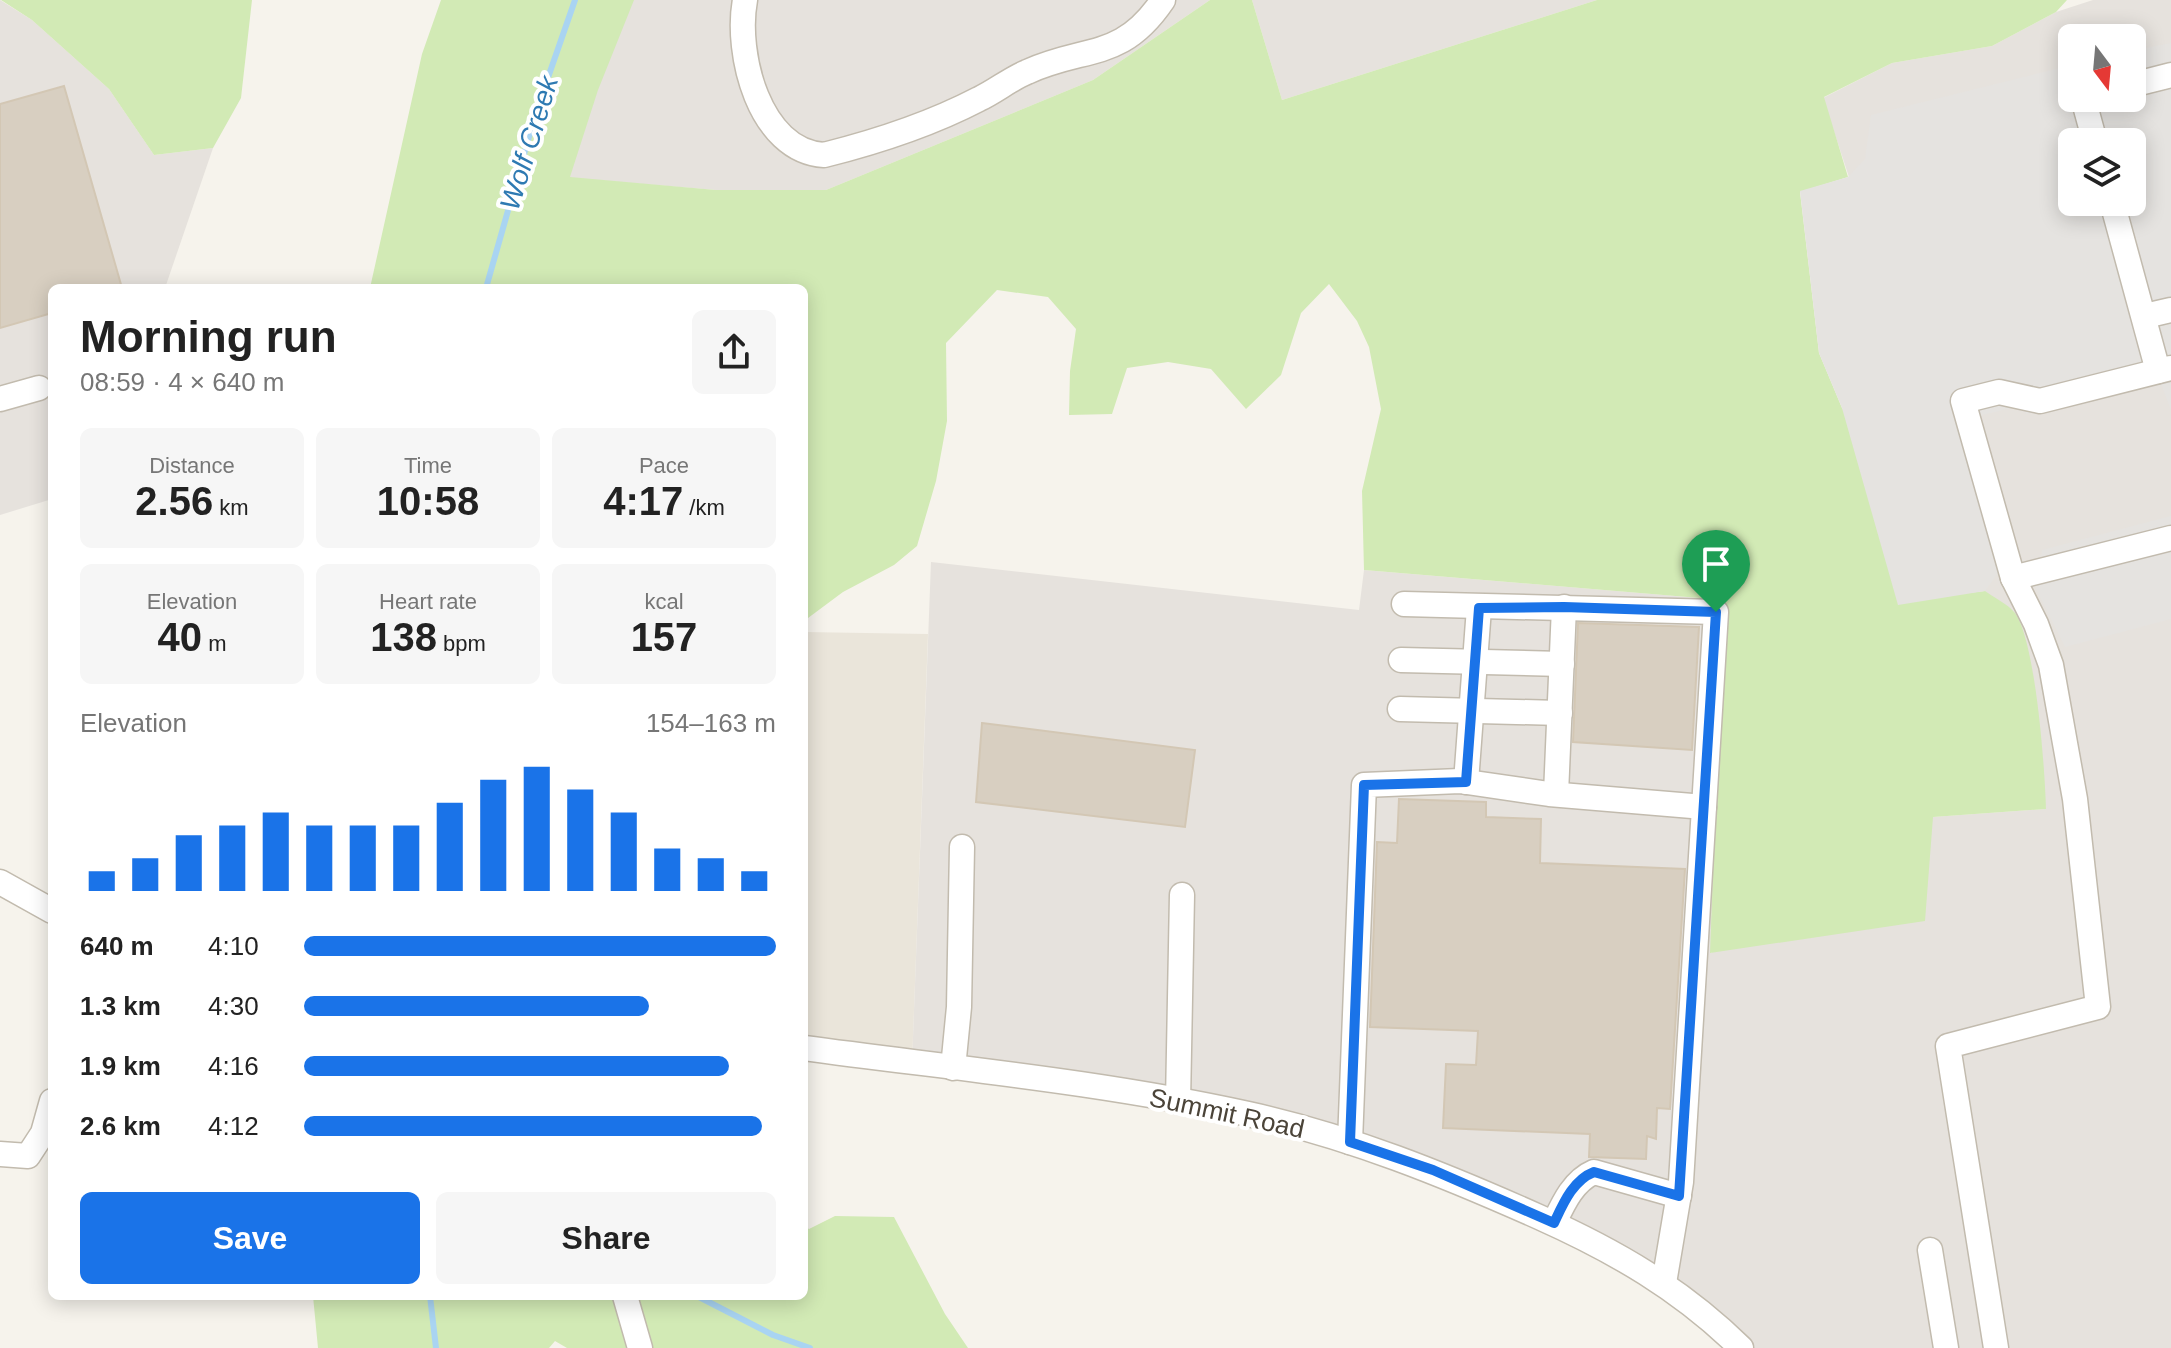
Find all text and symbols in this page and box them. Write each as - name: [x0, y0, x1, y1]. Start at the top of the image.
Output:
- north arrow: [2058, 24, 2146, 112]
- map controls: [2058, 24, 2146, 216]
- water label: Wolf Creek: [494, 70, 565, 214]
- button: layers: [2058, 128, 2146, 216]
- button: share: [692, 310, 776, 394]
- text: Morning run: [80, 312, 337, 361]
- text: 08:59 · 4 × 640 m: [80, 367, 285, 397]
- text: Distance: [149, 453, 235, 478]
- text: Time: [404, 453, 452, 478]
- text: Pace: [639, 453, 689, 478]
- text: 2.56: [135, 479, 213, 523]
- text: 10:58: [377, 479, 479, 523]
- text: 4:17: [603, 479, 683, 523]
- text: km: [213, 495, 249, 520]
- text: /km: [683, 495, 725, 520]
- pin: [1682, 530, 1750, 612]
- icon: arrive: [1694, 542, 1738, 586]
- text: Elevation: [147, 589, 237, 614]
- text: Heart rate: [379, 589, 477, 614]
- text: kcal: [644, 589, 684, 614]
- text: 40: [158, 615, 202, 659]
- text: 138: [370, 615, 437, 659]
- text: 157: [631, 615, 697, 659]
- text: m: [202, 631, 226, 656]
- text: bpm: [437, 631, 486, 656]
- text: Elevation: [80, 708, 187, 738]
- text: 154–163 m: [646, 708, 776, 738]
- text: 640 m: [80, 931, 154, 961]
- text: 4:10: [208, 931, 259, 961]
- text: 1.3 km: [80, 991, 161, 1021]
- text: 4:30: [208, 991, 259, 1021]
- text: 1.9 km: [80, 1051, 161, 1081]
- text: 4:16: [208, 1051, 259, 1081]
- street label: Summit Road: [1147, 1082, 1307, 1144]
- text: 2.6 km: [80, 1111, 161, 1141]
- text: 4:12: [208, 1111, 259, 1141]
- button: Save: [80, 1192, 420, 1284]
- button: Share: [436, 1192, 776, 1284]

